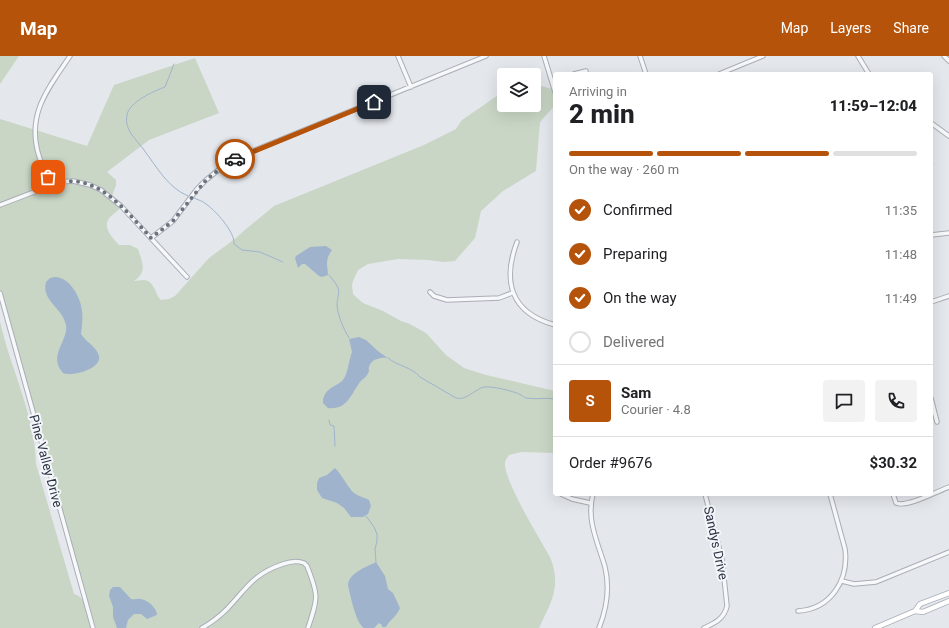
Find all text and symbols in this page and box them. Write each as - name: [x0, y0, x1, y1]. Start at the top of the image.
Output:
- text: Map: [20, 17, 58, 40]
- text: Map: [781, 20, 808, 36]
- text: Layers: [830, 20, 871, 36]
- text: Share: [893, 20, 929, 36]
- map controls: [497, 68, 541, 112]
- button: layers: [497, 68, 541, 112]
- text: Arriving in: [569, 84, 627, 99]
- pin: [357, 85, 391, 119]
- icon: home: [363, 91, 385, 113]
- text: 11:59–12:04: [830, 97, 917, 115]
- text: 2 min: [569, 99, 635, 129]
- courier: [215, 139, 255, 179]
- icon: car: [224, 148, 246, 170]
- pin: [31, 160, 65, 194]
- text: On the way · 260 m: [569, 162, 679, 177]
- icon: bag: [37, 166, 59, 188]
- icon: check: [569, 199, 591, 221]
- text: Confirmed: [603, 201, 673, 219]
- text: 11:35: [885, 203, 917, 218]
- icon: check: [569, 243, 591, 265]
- text: Preparing: [603, 245, 667, 263]
- text: 11:48: [885, 247, 917, 262]
- icon: check: [569, 287, 591, 309]
- text: On the way: [603, 289, 677, 307]
- text: 11:49: [885, 291, 917, 306]
- text: Delivered: [603, 333, 665, 351]
- button: chat: [823, 380, 865, 422]
- button: phone: [875, 380, 917, 422]
- text: Sam: [621, 384, 651, 402]
- text: S: [585, 392, 595, 410]
- text: Courier · 4.8: [621, 402, 691, 417]
- street label: Pine Valley Drive: [26, 413, 66, 509]
- text: Order #9676: [569, 454, 652, 472]
- text: $30.32: [870, 454, 917, 472]
- street label: Sandys Drive: [701, 505, 731, 581]

